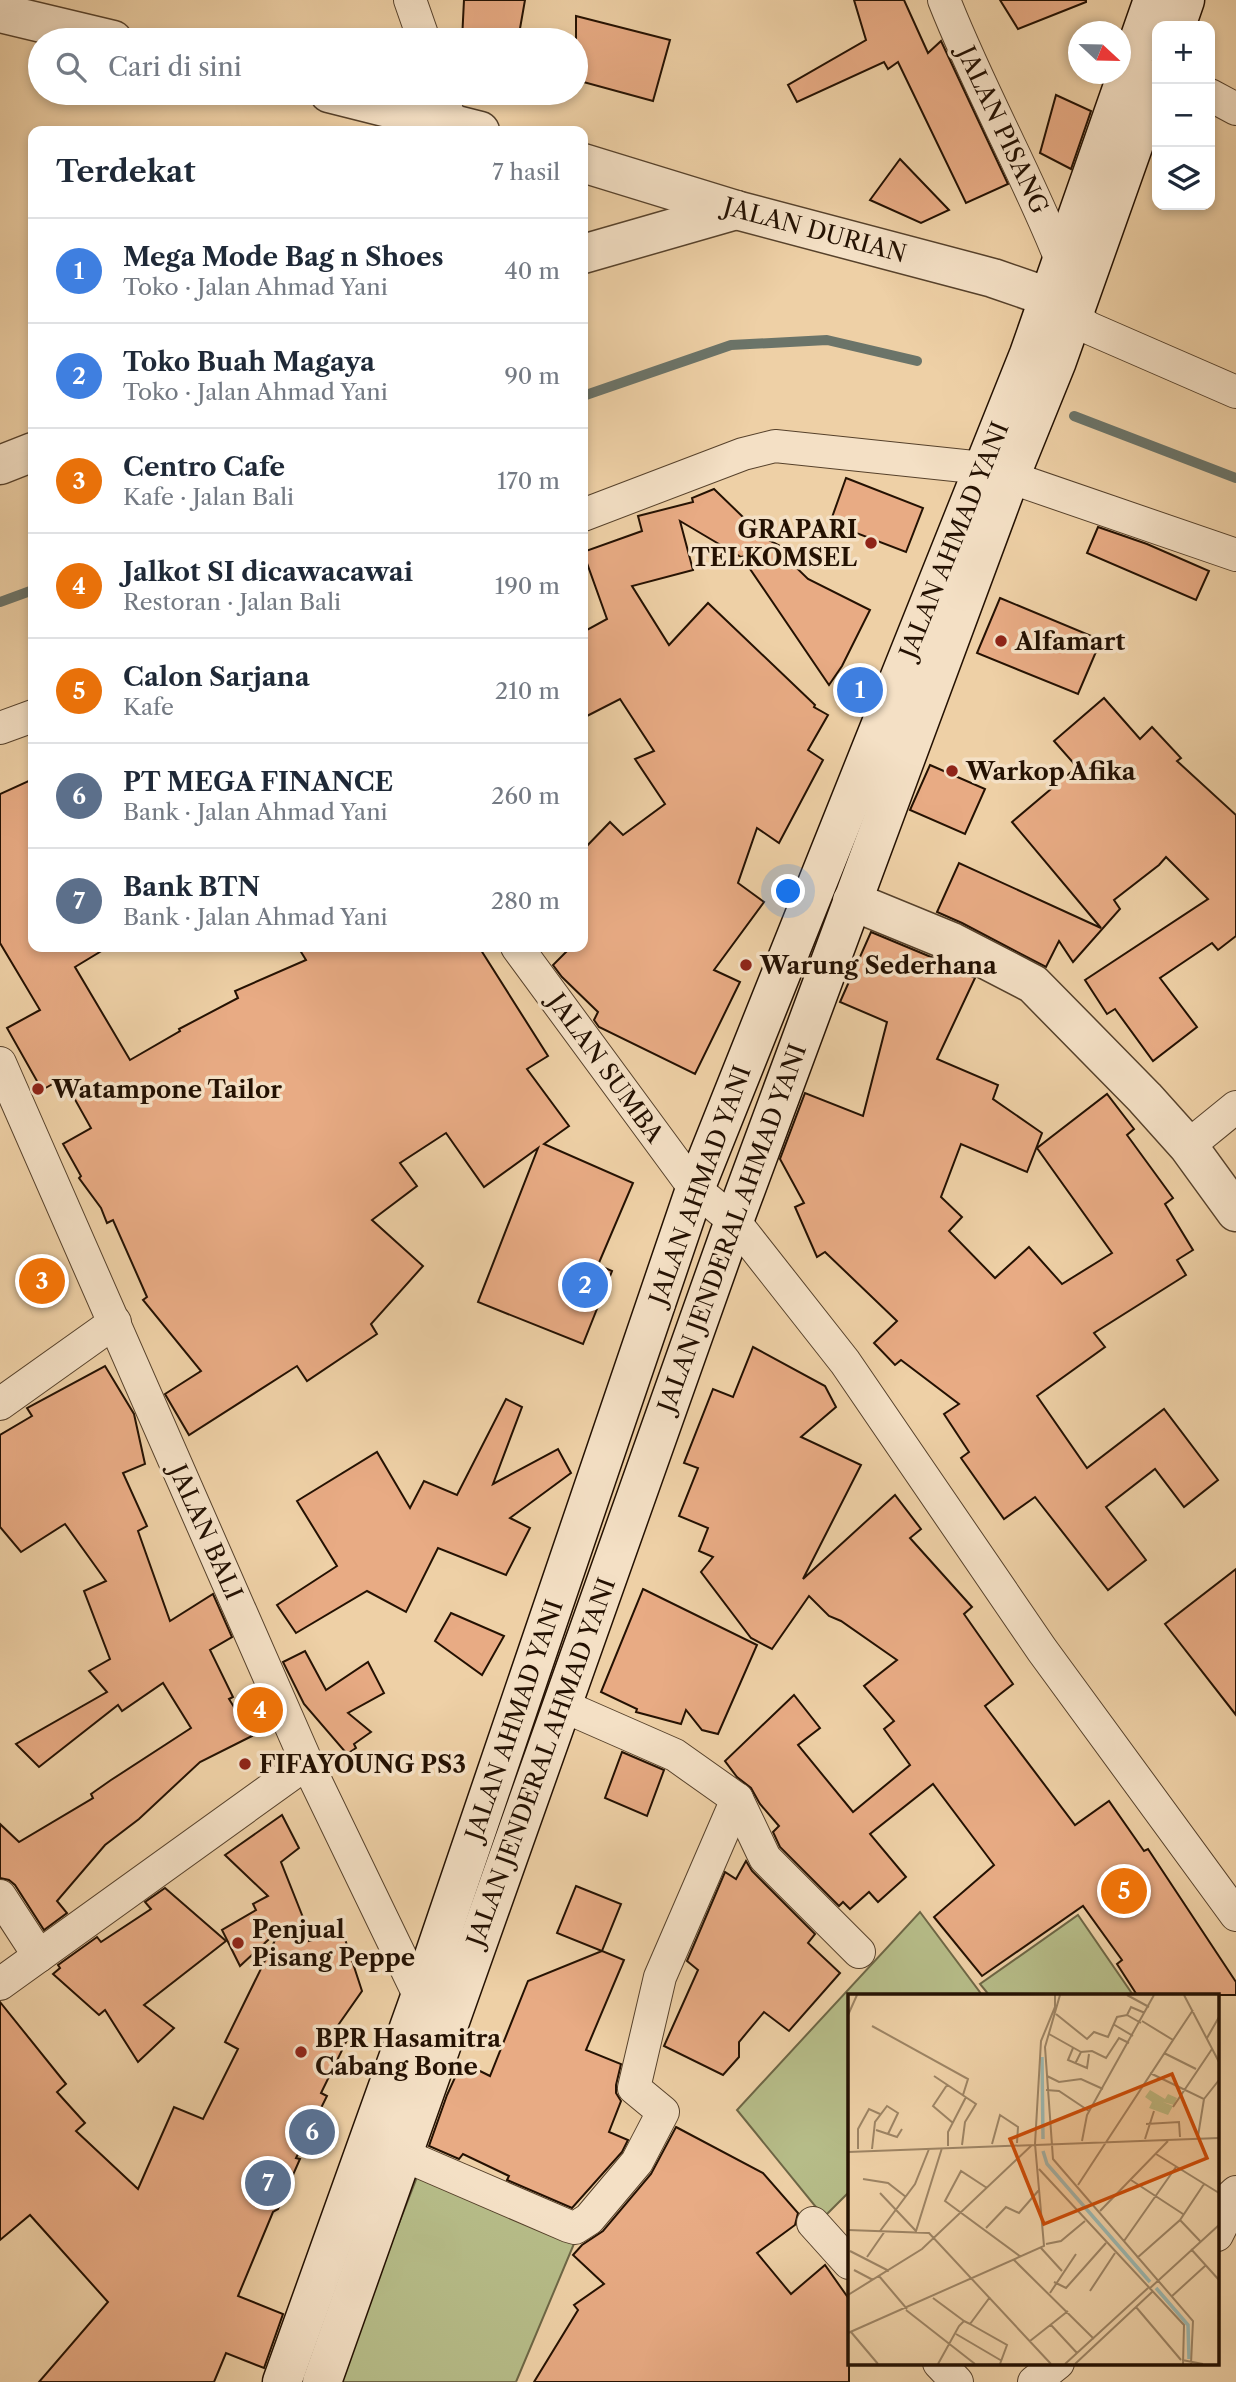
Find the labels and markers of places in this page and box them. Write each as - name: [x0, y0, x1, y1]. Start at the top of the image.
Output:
- place label: GRAPARI TELKOMSEL: [691, 515, 857, 572]
- marker: GRAPARI TELKOMSEL: [863, 535, 879, 551]
- place label: Alfamart: [1014, 627, 1126, 656]
- marker: Alfamart: [993, 633, 1009, 649]
- pin: 1: [837, 664, 883, 716]
- place label: Warkop Afika: [965, 757, 1137, 786]
- marker: Warkop Afika: [944, 763, 960, 779]
- place label: Warung Sederhana: [759, 951, 998, 980]
- marker: Warung Sederhana: [738, 957, 754, 973]
- place label: Watampone Tailor: [51, 1075, 282, 1104]
- marker: Watampone Tailor: [30, 1081, 46, 1097]
- pin: 3: [19, 1255, 65, 1307]
- pin: 2: [562, 1259, 608, 1311]
- pin: 4: [237, 1684, 283, 1736]
- place label: FIFAYOUNG PS3: [259, 1750, 466, 1779]
- marker: FIFAYOUNG PS3: [237, 1756, 253, 1772]
- pin: 5: [1101, 1865, 1147, 1917]
- place label: Penjual Pisang Peppe: [252, 1915, 415, 1972]
- marker: Penjual Pisang Peppe: [230, 1935, 246, 1951]
- place label: BPR Hasamitra Cabang Bone: [315, 2024, 502, 2081]
- marker: BPR Hasamitra Cabang Bone: [293, 2044, 309, 2060]
- pin: 6: [289, 2106, 335, 2158]
- pin: 7: [245, 2157, 291, 2209]

